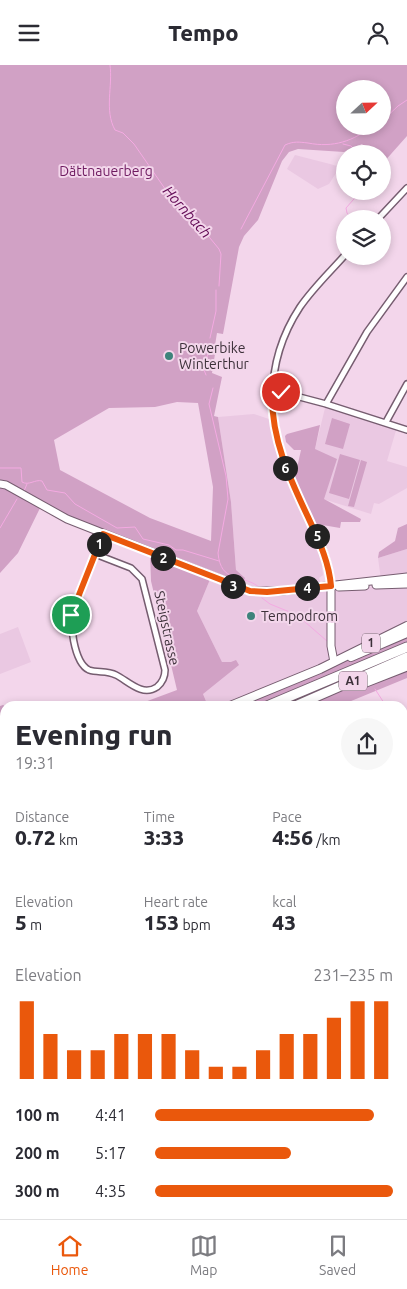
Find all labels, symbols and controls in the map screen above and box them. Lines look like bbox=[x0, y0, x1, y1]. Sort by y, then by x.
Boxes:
icon: menu bbox=[15, 19, 43, 47]
icon: person bbox=[364, 19, 392, 47]
text: Tempo bbox=[168, 20, 239, 45]
north arrow bbox=[336, 80, 391, 135]
map controls bbox=[336, 80, 391, 265]
button: locate bbox=[336, 145, 391, 200]
park label: Dättnauerberg bbox=[59, 163, 153, 179]
water label: Hornbach bbox=[160, 182, 215, 241]
button: layers bbox=[336, 210, 391, 265]
place label: Powerbike Winterthur bbox=[179, 340, 250, 372]
marker: Powerbike Winterthur bbox=[163, 350, 175, 362]
pin bbox=[260, 371, 302, 413]
icon: check bbox=[267, 378, 295, 406]
pin: 6 bbox=[272, 455, 298, 481]
text: 6 bbox=[282, 460, 289, 476]
pin: 5 bbox=[304, 523, 330, 549]
text: 5 bbox=[314, 528, 321, 544]
pin: 1 bbox=[86, 531, 112, 557]
text: 1 bbox=[96, 536, 103, 552]
pin: 2 bbox=[150, 545, 176, 571]
text: 2 bbox=[160, 550, 167, 566]
pin: 3 bbox=[220, 573, 246, 599]
pin: 4 bbox=[294, 575, 320, 601]
text: 3 bbox=[230, 578, 237, 594]
text: 4 bbox=[304, 580, 311, 596]
street label: Steigstrasse bbox=[151, 589, 183, 667]
pin bbox=[50, 594, 92, 636]
icon: arrive bbox=[57, 601, 85, 629]
place label: Tempodrom bbox=[261, 608, 338, 624]
marker: Tempodrom bbox=[245, 610, 257, 622]
road number: 1 bbox=[362, 633, 380, 653]
road number: A1 bbox=[339, 671, 367, 691]
button: share bbox=[341, 718, 393, 770]
text: Evening run bbox=[15, 719, 173, 750]
text: 19:31 bbox=[15, 754, 55, 772]
text: Distance bbox=[15, 809, 69, 825]
text: Time bbox=[144, 809, 175, 825]
text: Pace bbox=[272, 809, 302, 825]
text: 0.72 bbox=[15, 825, 56, 849]
text: 3:33 bbox=[144, 825, 184, 849]
text: 4:56 bbox=[272, 825, 313, 849]
text: km bbox=[56, 832, 78, 848]
text: /km bbox=[313, 832, 341, 848]
text: Elevation bbox=[15, 894, 73, 910]
text: Heart rate bbox=[144, 894, 208, 910]
text: kcal bbox=[272, 894, 297, 910]
text: 5 bbox=[15, 910, 27, 934]
text: 153 bbox=[144, 910, 179, 934]
text: 43 bbox=[272, 910, 296, 934]
text: m bbox=[27, 917, 42, 933]
text: bpm bbox=[179, 917, 211, 933]
text: Elevation bbox=[15, 966, 82, 984]
text: 231–235 m bbox=[313, 966, 393, 984]
text: 100 m bbox=[15, 1106, 60, 1124]
text: 4:41 bbox=[95, 1106, 126, 1124]
text: 200 m bbox=[15, 1144, 60, 1162]
text: 5:17 bbox=[95, 1144, 126, 1162]
text: 300 m bbox=[15, 1182, 60, 1200]
text: 4:35 bbox=[95, 1182, 126, 1200]
tab: Home bbox=[51, 1232, 88, 1278]
tab: Map bbox=[190, 1232, 218, 1278]
tab: Saved bbox=[319, 1232, 356, 1278]

